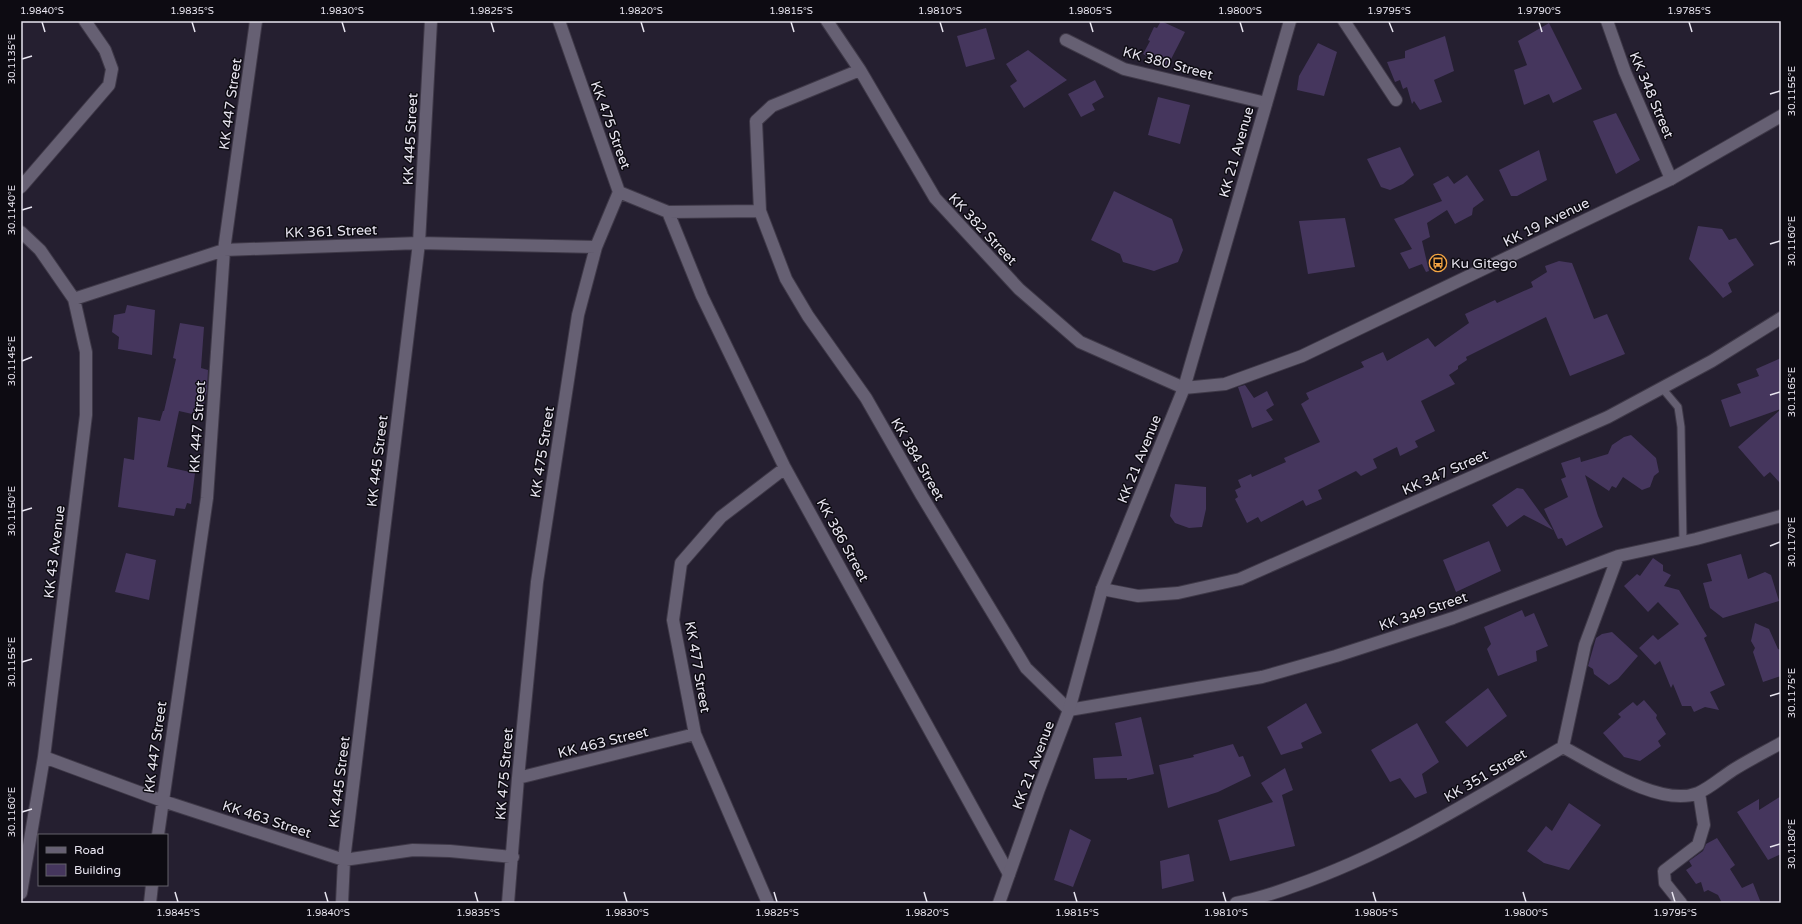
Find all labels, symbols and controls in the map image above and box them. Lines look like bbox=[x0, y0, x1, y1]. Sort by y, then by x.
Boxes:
text: 1.9840°S bbox=[20, 5, 64, 17]
text: 1.9835°S bbox=[170, 5, 214, 17]
text: 1.9830°S bbox=[320, 5, 364, 17]
text: 1.9825°S bbox=[469, 5, 513, 17]
text: 1.9820°S bbox=[619, 5, 663, 17]
text: 1.9815°S bbox=[769, 5, 813, 17]
text: 1.9810°S bbox=[918, 5, 962, 17]
text: 1.9805°S bbox=[1068, 5, 1112, 17]
text: 1.9800°S bbox=[1218, 5, 1262, 17]
text: 1.9795°S bbox=[1367, 5, 1411, 17]
text: 1.9790°S bbox=[1517, 5, 1561, 17]
text: 1.9785°S bbox=[1667, 5, 1711, 17]
text: 30.1135°E bbox=[6, 34, 18, 84]
street label: KK 380 Street bbox=[1121, 43, 1215, 84]
street label: KK 348 Street bbox=[1626, 49, 1678, 142]
street label: KK 447 Street bbox=[216, 56, 245, 151]
text: 30.1155°E bbox=[1786, 66, 1798, 116]
street label: KK 475 Street bbox=[587, 79, 635, 172]
street label: KK 445 Street bbox=[400, 92, 421, 186]
street label: KK 21 Avenue bbox=[1215, 105, 1258, 200]
text: 30.1140°E bbox=[6, 185, 18, 235]
street label: KK 382 Street bbox=[945, 190, 1021, 269]
street label: KK 19 Avenue bbox=[1500, 194, 1592, 251]
text: 30.1160°E bbox=[1786, 216, 1798, 266]
street label: KK 361 Street bbox=[285, 221, 378, 242]
bus stop icon: Ku Gitego bbox=[1428, 253, 1448, 273]
place label: Ku Gitego bbox=[1451, 255, 1517, 272]
text: 30.1145°E bbox=[6, 336, 18, 386]
text: 30.1165°E bbox=[1786, 367, 1798, 417]
street label: KK 447 Street bbox=[186, 380, 209, 474]
street label: KK 475 Street bbox=[527, 404, 558, 499]
street label: KK 21 Avenue bbox=[1114, 412, 1165, 506]
street label: KK 445 Street bbox=[363, 414, 392, 508]
street label: KK 384 Street bbox=[887, 415, 948, 504]
street label: KK 347 Street bbox=[1400, 446, 1491, 499]
text: 30.1150°E bbox=[6, 486, 18, 536]
street label: KK 386 Street bbox=[813, 496, 873, 585]
street label: KK 43 Avenue bbox=[40, 504, 69, 600]
text: 30.1170°E bbox=[1786, 517, 1798, 567]
street label: KK 349 Street bbox=[1377, 588, 1470, 635]
street label: KK 477 Street bbox=[681, 620, 714, 715]
text: 30.1155°E bbox=[6, 637, 18, 687]
text: 30.1175°E bbox=[1786, 668, 1798, 718]
street label: KK 447 Street bbox=[141, 699, 170, 794]
street label: KK 21 Avenue bbox=[1009, 718, 1058, 812]
street label: KK 463 Street bbox=[556, 723, 651, 762]
street label: KK 475 Street bbox=[492, 727, 517, 821]
street label: KK 445 Street bbox=[325, 735, 354, 829]
street label: KK 351 Street bbox=[1441, 745, 1530, 806]
text: 30.1160°E bbox=[6, 787, 18, 837]
street label: KK 463 Street bbox=[220, 797, 314, 842]
text: 30.1180°E bbox=[1786, 819, 1798, 869]
legend bbox=[38, 834, 168, 886]
text: Road bbox=[74, 843, 104, 857]
text: Building bbox=[74, 863, 121, 877]
text: 1.9845°S bbox=[156, 907, 200, 919]
text: 1.9840°S bbox=[306, 907, 350, 919]
text: 1.9835°S bbox=[456, 907, 500, 919]
text: 1.9830°S bbox=[605, 907, 649, 919]
text: 1.9825°S bbox=[755, 907, 799, 919]
text: 1.9820°S bbox=[905, 907, 949, 919]
text: 1.9815°S bbox=[1055, 907, 1099, 919]
text: 1.9810°S bbox=[1204, 907, 1248, 919]
text: 1.9805°S bbox=[1354, 907, 1398, 919]
text: 1.9800°S bbox=[1504, 907, 1548, 919]
text: 1.9795°S bbox=[1653, 907, 1697, 919]

